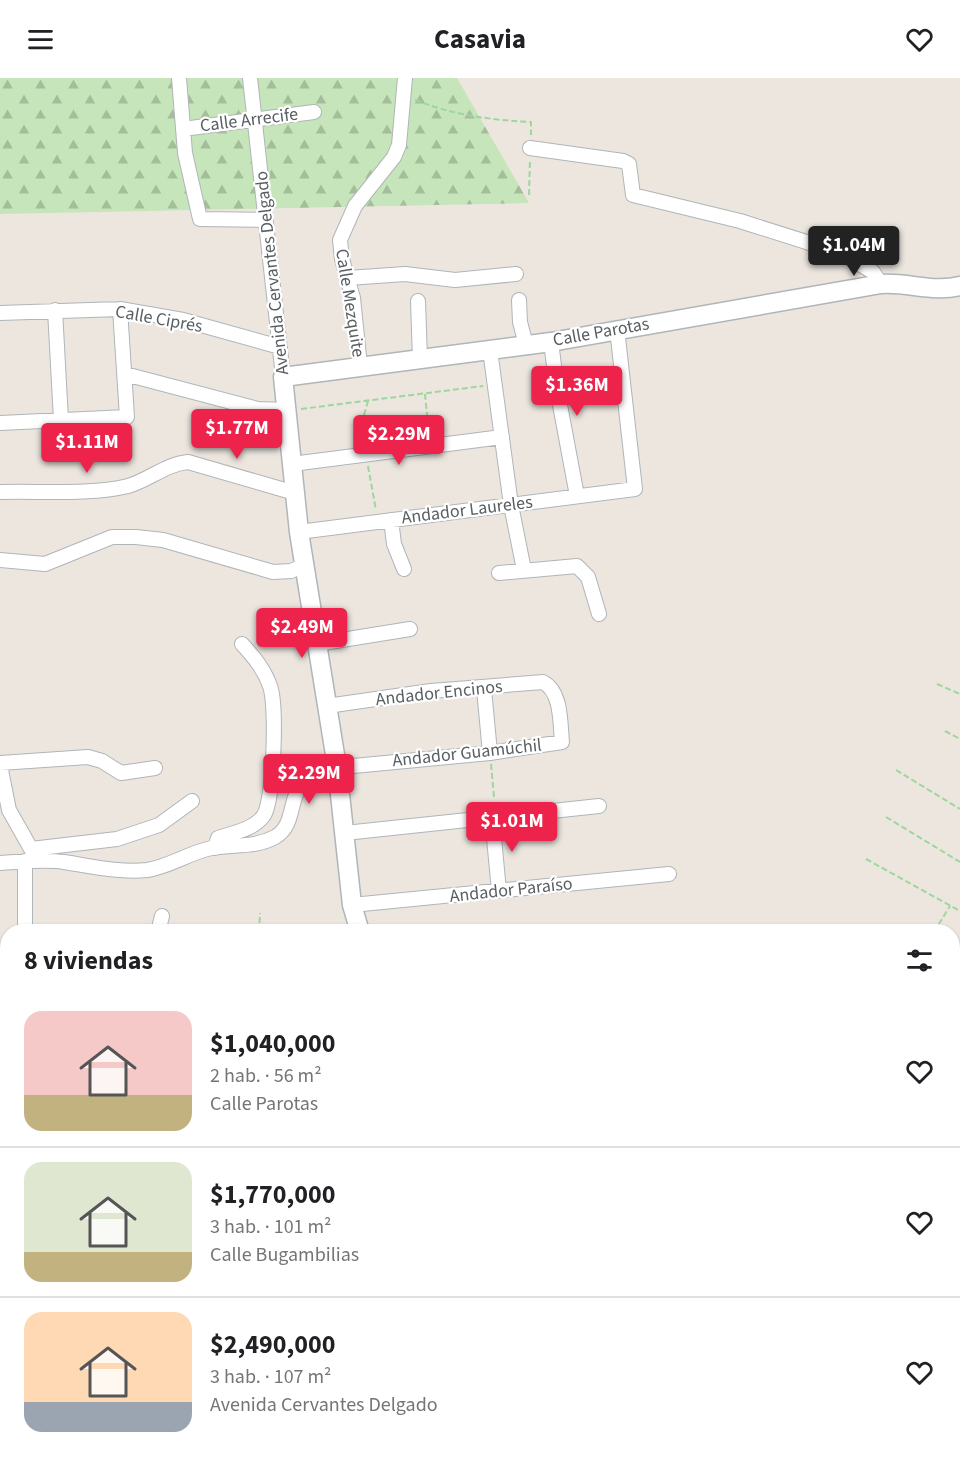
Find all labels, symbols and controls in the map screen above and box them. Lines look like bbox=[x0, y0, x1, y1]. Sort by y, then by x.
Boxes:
text: Casavia bbox=[434, 20, 526, 59]
icon: menu bbox=[24, 23, 57, 56]
icon: heart bbox=[903, 23, 936, 56]
street label: Calle Arrecife bbox=[198, 102, 300, 138]
street label: Avenida Cervantes Delgado bbox=[249, 170, 295, 376]
pin: $1.04M bbox=[805, 226, 903, 277]
text: $1.04M bbox=[822, 231, 886, 259]
street label: Calle Mezquite bbox=[329, 247, 371, 359]
street label: Calle Ciprés bbox=[113, 299, 205, 339]
street label: Calle Parotas bbox=[551, 311, 651, 353]
pin: $1.36M bbox=[528, 366, 626, 417]
text: $1.36M bbox=[545, 371, 609, 399]
pin: $1.77M bbox=[188, 409, 286, 460]
text: $1.77M bbox=[205, 414, 269, 442]
pin: $2.29M bbox=[350, 415, 448, 466]
text: $2.29M bbox=[367, 420, 431, 448]
pin: $1.11M bbox=[38, 423, 136, 474]
text: $1.11M bbox=[55, 428, 119, 456]
street label: Andador Laureles bbox=[400, 490, 534, 530]
pin: $2.49M bbox=[253, 608, 351, 659]
text: $2.49M bbox=[270, 613, 334, 641]
street label: Andador Encinos bbox=[374, 674, 504, 712]
street label: Andador Guamúchil bbox=[391, 733, 543, 773]
pin: $2.29M bbox=[260, 754, 358, 805]
text: $2.29M bbox=[277, 759, 341, 787]
pin: $1.01M bbox=[463, 802, 561, 853]
text: $1.01M bbox=[480, 807, 544, 835]
street label: Andador Paraíso bbox=[448, 871, 574, 909]
text: 8 viviendas bbox=[24, 942, 153, 979]
icon: filters bbox=[903, 944, 936, 977]
text: $1,040,000 bbox=[210, 1025, 335, 1062]
icon: home bbox=[72, 1035, 144, 1107]
icon: heart bbox=[903, 1055, 936, 1088]
text: 2 hab. · 56 m² bbox=[210, 1062, 322, 1090]
text: Calle Parotas bbox=[210, 1090, 318, 1118]
text: $1,770,000 bbox=[210, 1176, 335, 1213]
icon: home bbox=[72, 1186, 144, 1258]
icon: heart bbox=[903, 1206, 936, 1239]
text: 3 hab. · 101 m² bbox=[210, 1213, 331, 1241]
text: Calle Bugambilias bbox=[210, 1241, 359, 1269]
text: $2,490,000 bbox=[210, 1326, 335, 1363]
icon: home bbox=[72, 1336, 144, 1408]
icon: heart bbox=[903, 1356, 936, 1389]
text: 3 hab. · 107 m² bbox=[210, 1363, 331, 1391]
text: Avenida Cervantes Delgado bbox=[210, 1391, 438, 1419]

